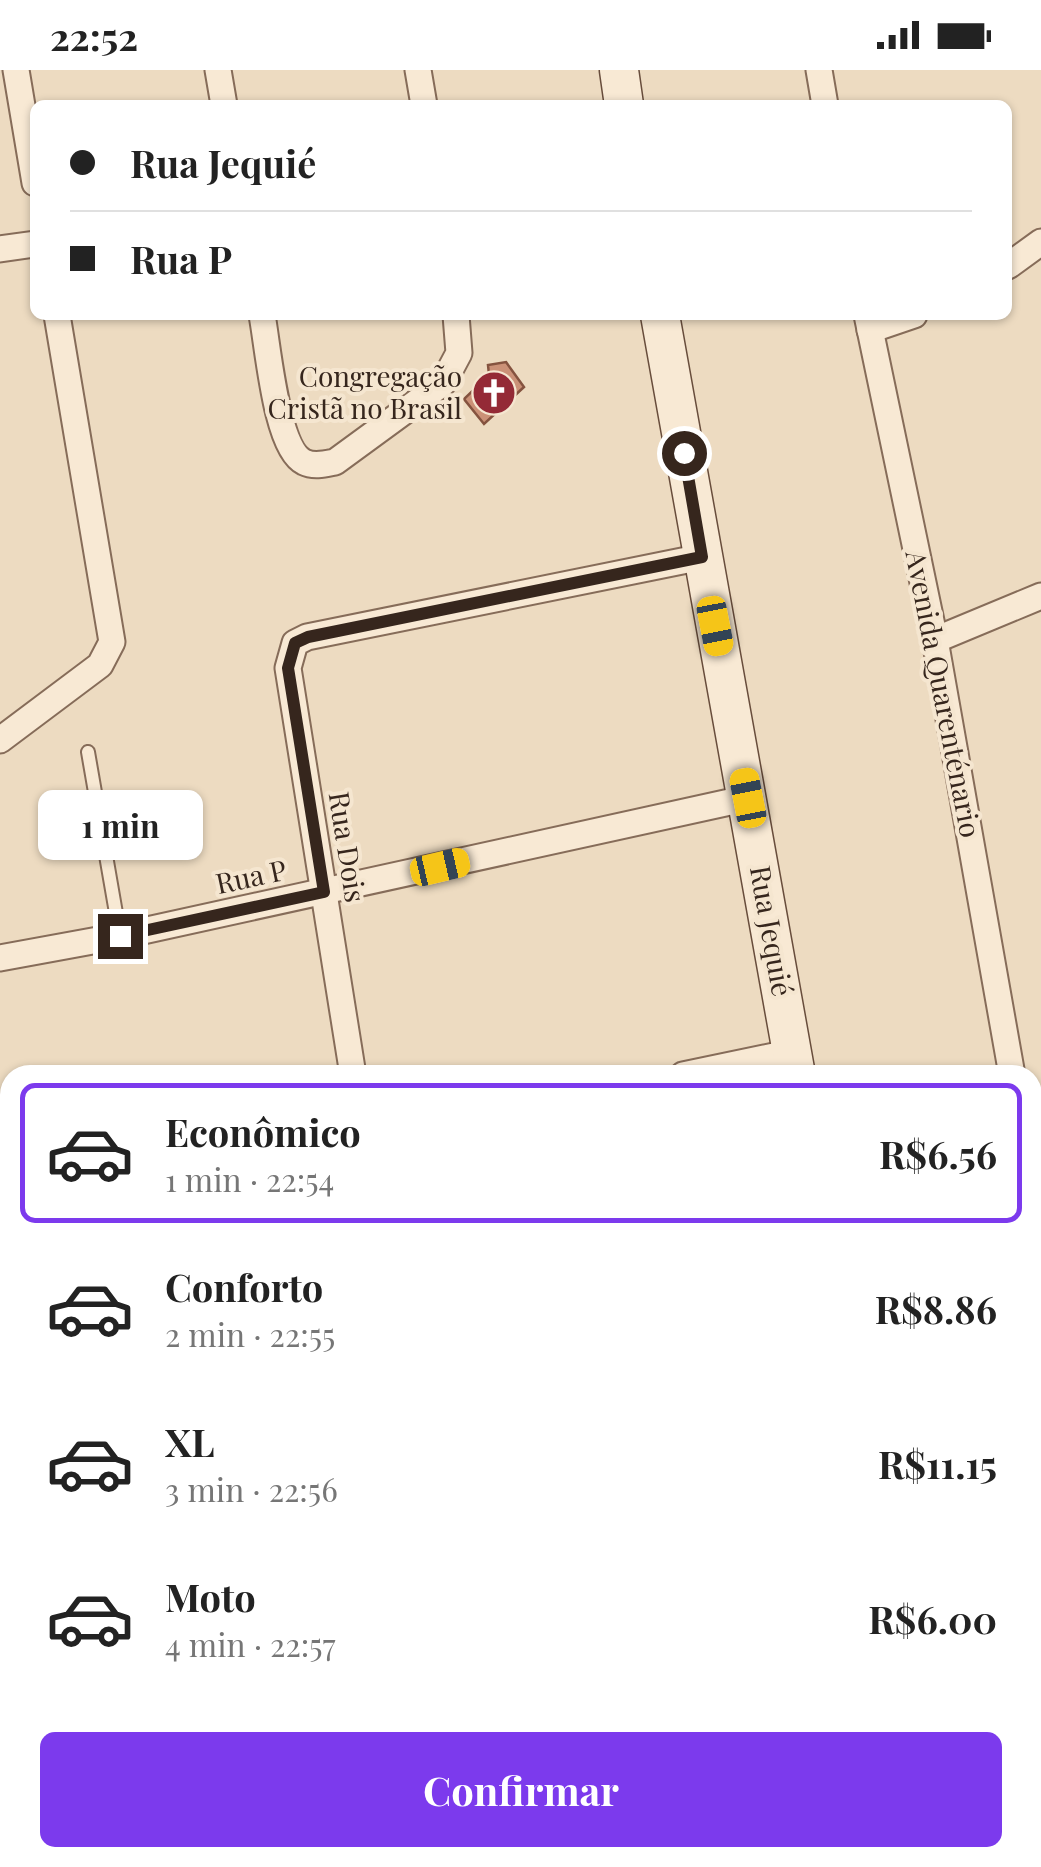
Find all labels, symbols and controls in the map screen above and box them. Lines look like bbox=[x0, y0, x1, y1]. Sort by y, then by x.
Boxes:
text: 22:52 bbox=[50, 10, 138, 61]
text: Rua Jequié bbox=[130, 137, 316, 188]
text: Rua P bbox=[130, 233, 232, 284]
place label: Congregação Cristã no Brasil bbox=[268, 357, 462, 426]
church icon: Congregação Cristã no Brasil bbox=[471, 370, 517, 416]
route start bbox=[662, 431, 707, 476]
street label: Avenida Quarenténario bbox=[898, 546, 990, 840]
car bbox=[695, 594, 735, 658]
car bbox=[728, 766, 768, 830]
street label: Rua Dois bbox=[322, 789, 375, 905]
callout: 1 min bbox=[38, 791, 202, 861]
text: 1 min bbox=[81, 803, 160, 846]
car bbox=[407, 846, 473, 888]
street label: Rua P bbox=[212, 850, 289, 901]
street label: Rua Jequié bbox=[743, 862, 802, 999]
route end bbox=[98, 914, 143, 959]
text: Econômico bbox=[165, 1106, 361, 1157]
icon: car bbox=[45, 1108, 135, 1198]
text: R$6.56 bbox=[879, 1128, 997, 1179]
text: 1 min · 22:54 bbox=[165, 1157, 334, 1200]
text: Conforto bbox=[165, 1261, 323, 1312]
icon: car bbox=[45, 1263, 135, 1353]
text: R$8.86 bbox=[875, 1283, 997, 1334]
text: 2 min · 22:55 bbox=[165, 1312, 335, 1355]
text: XL bbox=[165, 1416, 214, 1467]
icon: car bbox=[45, 1418, 135, 1508]
text: R$11.15 bbox=[878, 1438, 997, 1489]
text: 3 min · 22:56 bbox=[165, 1467, 338, 1510]
text: Moto bbox=[165, 1571, 256, 1622]
icon: car bbox=[45, 1573, 135, 1663]
text: R$6.00 bbox=[868, 1593, 997, 1644]
text: 4 min · 22:57 bbox=[165, 1622, 336, 1665]
button: Confirmar bbox=[40, 1732, 1002, 1847]

